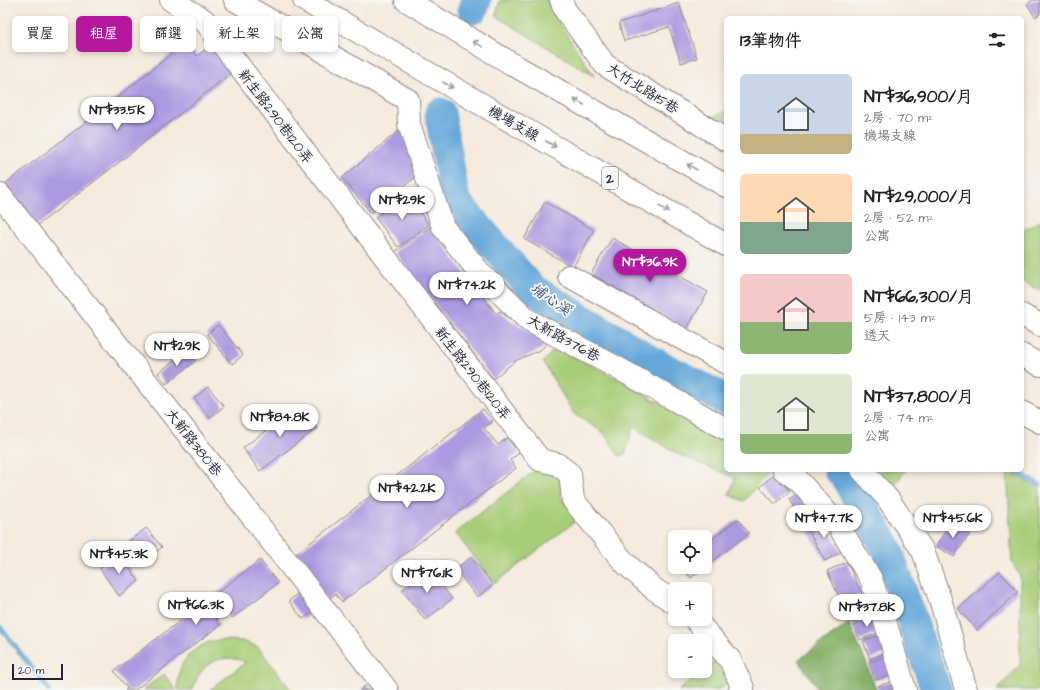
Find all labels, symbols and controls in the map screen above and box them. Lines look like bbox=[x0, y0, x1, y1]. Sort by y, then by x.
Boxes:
chip: 買屋 bbox=[12, 16, 68, 52]
chip: 租屋 bbox=[76, 16, 132, 52]
chip: 篩選 bbox=[140, 16, 196, 52]
chip: 新上架 bbox=[204, 16, 274, 52]
chip: 公寓 bbox=[282, 16, 338, 52]
text: 13筆物件 bbox=[740, 29, 802, 53]
icon: filters bbox=[986, 29, 1008, 51]
one-way arrow bbox=[472, 39, 484, 47]
street label: 大竹北路15巷 bbox=[603, 59, 683, 120]
street label: 新生路290巷120弄 bbox=[233, 65, 317, 168]
one-way arrow bbox=[442, 81, 454, 89]
text: NT$36,900/月 bbox=[864, 85, 973, 109]
icon: home bbox=[772, 90, 820, 138]
pin: NT$33.5K bbox=[76, 97, 158, 131]
one-way arrow bbox=[573, 98, 585, 106]
text: NT$33.5K bbox=[89, 101, 145, 119]
street label: 機場支線 bbox=[484, 101, 543, 147]
text: 2房 · 70 m² bbox=[864, 109, 933, 127]
text: 機場支線 bbox=[864, 127, 916, 145]
one-way arrow bbox=[545, 141, 557, 149]
one-way arrow bbox=[686, 162, 698, 170]
road number: 2 bbox=[602, 167, 618, 189]
text: NT$29,000/月 bbox=[864, 185, 974, 209]
pin: NT$29K bbox=[369, 187, 435, 221]
icon: home bbox=[772, 190, 820, 238]
text: NT$29K bbox=[379, 191, 425, 209]
one-way arrow bbox=[658, 206, 670, 214]
text: 2房 · 52 m² bbox=[864, 209, 934, 227]
text: 公寓 bbox=[864, 227, 890, 245]
pin: NT$36.9K bbox=[609, 249, 691, 283]
text: NT$36.9K bbox=[622, 253, 678, 271]
pin: NT$74.2K bbox=[426, 272, 508, 306]
text: NT$74.2K bbox=[438, 276, 496, 294]
water label: 埔心溪 bbox=[526, 278, 576, 321]
text: NT$66,300/月 bbox=[864, 285, 974, 309]
icon: home bbox=[772, 290, 820, 338]
text: 5房 · 143 m² bbox=[864, 309, 936, 327]
street label: 大新路376巷 bbox=[523, 311, 604, 368]
street label: 新生路290巷120弄 bbox=[429, 323, 515, 424]
text: 透天 bbox=[864, 327, 890, 345]
pin: NT$29K bbox=[144, 333, 210, 367]
text: NT$29K bbox=[154, 337, 200, 355]
text: NT$37,800/月 bbox=[864, 385, 974, 409]
icon: home bbox=[772, 390, 820, 438]
pin: NT$84.8K bbox=[239, 404, 321, 438]
street label: 大新路380巷 bbox=[160, 405, 227, 481]
text: NT$84.8K bbox=[251, 408, 309, 426]
text: 2房 · 74 m² bbox=[864, 409, 934, 427]
text: 公寓 bbox=[864, 427, 890, 445]
pin: NT$42.2K bbox=[366, 475, 448, 509]
text: NT$42.2K bbox=[379, 479, 435, 497]
pin: NT$47.7K bbox=[783, 505, 865, 539]
pin: NT$45.6K bbox=[912, 505, 994, 539]
text: NT$47.7K bbox=[795, 509, 853, 527]
text: NT$45.6K bbox=[923, 509, 983, 527]
map controls bbox=[668, 530, 712, 678]
button: locate bbox=[668, 530, 712, 574]
pin: NT$45.3K bbox=[78, 541, 160, 575]
text: NT$45.3K bbox=[90, 545, 148, 563]
pin: NT$76.1K bbox=[386, 560, 468, 594]
text: NT$76.1K bbox=[402, 564, 453, 582]
button: + bbox=[668, 582, 712, 626]
pin: NT$66.3K bbox=[155, 592, 237, 626]
pin: NT$37.8K bbox=[826, 594, 908, 628]
text: NT$66.3K bbox=[168, 596, 224, 614]
text: NT$37.8K bbox=[839, 598, 895, 616]
button: − bbox=[668, 634, 712, 678]
scale bar bbox=[12, 662, 63, 681]
text: 20 m bbox=[18, 663, 44, 678]

